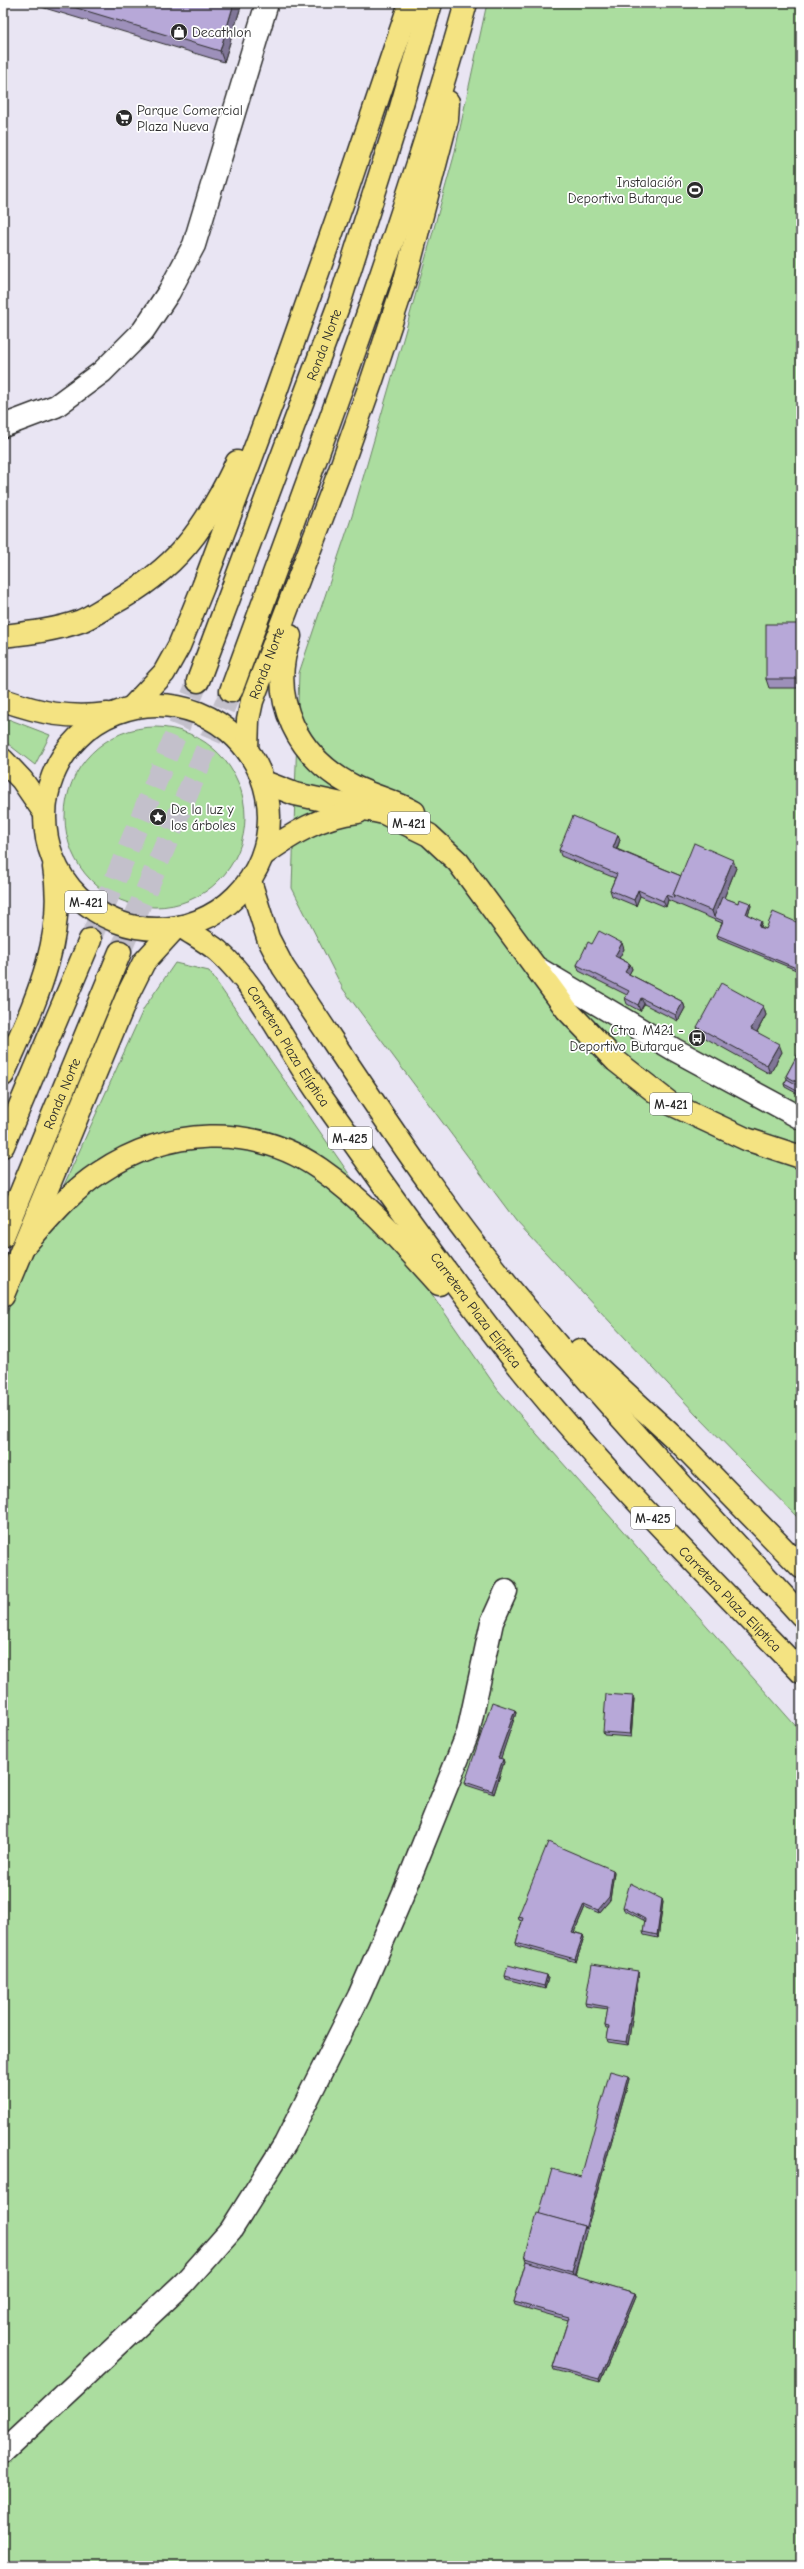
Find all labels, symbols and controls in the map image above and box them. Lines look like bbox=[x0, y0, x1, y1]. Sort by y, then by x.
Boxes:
shop icon: Decathlon bbox=[169, 22, 189, 42]
place label: Decathlon bbox=[192, 24, 252, 41]
place label: Parque Comercial Plaza Nueva bbox=[137, 102, 243, 135]
supermarket icon: Parque Comercial Plaza Nueva bbox=[114, 108, 134, 128]
place label: Instalación Deportiva Butarque bbox=[568, 174, 682, 207]
sports icon: Instalación Deportiva Butarque bbox=[685, 180, 705, 200]
street label: Ronda Norte bbox=[303, 306, 345, 383]
street label: Ronda Norte bbox=[245, 625, 288, 701]
place label: De la luz y los árboles bbox=[171, 801, 236, 834]
place icon: De la luz y los árboles bbox=[148, 807, 168, 827]
road number: M-421 bbox=[388, 812, 430, 834]
road number: M-421 bbox=[65, 891, 107, 913]
street label: Carretera Plaza Elíptica bbox=[243, 982, 334, 1110]
place label: Ctra. M421 - Deportivo Butarque bbox=[570, 1022, 684, 1055]
bus stop icon: Ctra. M421 - Deportivo Butarque bbox=[687, 1028, 707, 1048]
street label: Ronda Norte bbox=[39, 1055, 84, 1132]
road number: M-421 bbox=[650, 1093, 692, 1115]
road number: M-425 bbox=[328, 1127, 372, 1149]
street label: Carretera Plaza Elíptica bbox=[427, 1249, 525, 1371]
road number: M-425 bbox=[631, 1507, 675, 1529]
street label: Carretera Plaza Elíptica bbox=[675, 1542, 785, 1655]

